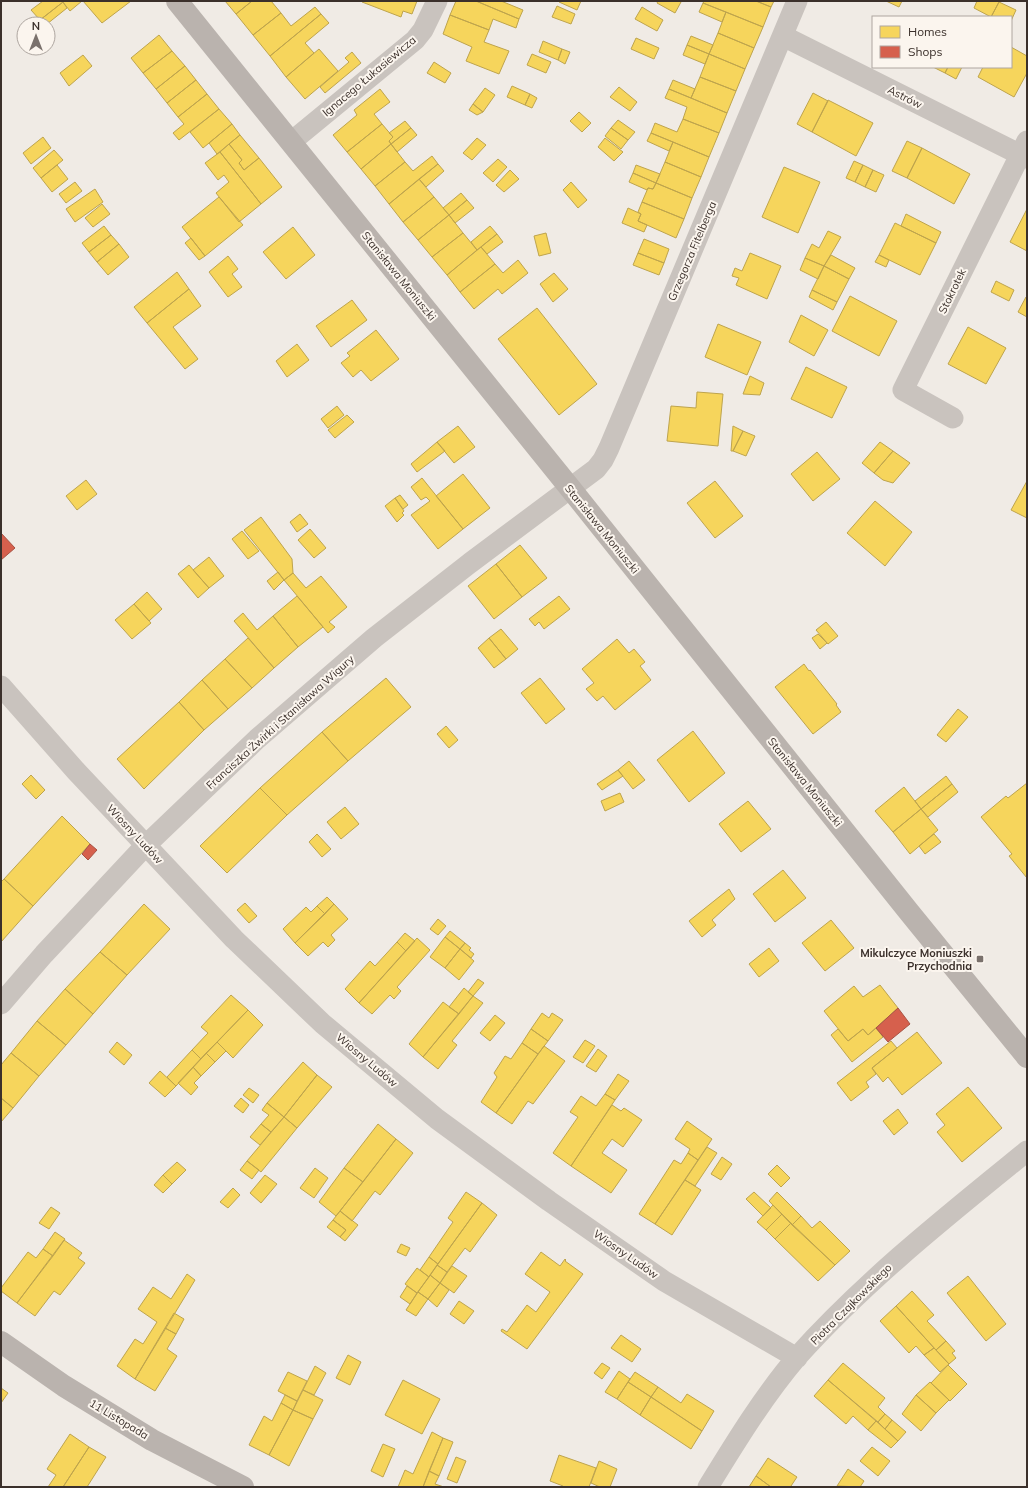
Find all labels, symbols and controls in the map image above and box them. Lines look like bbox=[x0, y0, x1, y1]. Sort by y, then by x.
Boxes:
north arrow bbox=[16, 16, 56, 56]
legend bbox=[872, 16, 1012, 68]
text: N bbox=[32, 19, 40, 33]
text: Homes bbox=[908, 24, 947, 39]
street label: Ignacego Łukasiewicza bbox=[319, 33, 419, 119]
text: Shops bbox=[908, 44, 943, 59]
street label: Astrów bbox=[885, 82, 925, 112]
street label: Grzegorza Fitelberga bbox=[665, 199, 719, 303]
street label: Stanisława Moniuszki bbox=[359, 229, 439, 323]
street label: Stokrotek bbox=[935, 266, 969, 316]
street label: Stanisława Moniuszki bbox=[562, 482, 642, 576]
street label: Franciszka Żwirki i Stanisława Wigury bbox=[203, 652, 357, 792]
street label: Stanisława Moniuszki bbox=[765, 735, 845, 829]
street label: Wiosny Ludów bbox=[104, 801, 166, 867]
place label: Mikulczyce Moniuszki Przychodnia bbox=[860, 946, 972, 973]
marker: Mikulczyce Moniuszki Przychodnia bbox=[975, 954, 985, 964]
street label: Wiosny Ludów bbox=[333, 1030, 401, 1090]
street label: Wiosny Ludów bbox=[591, 1226, 662, 1282]
street label: Piotra Czajkowskiego bbox=[807, 1260, 895, 1348]
street label: 11 Listopada bbox=[87, 1396, 151, 1442]

